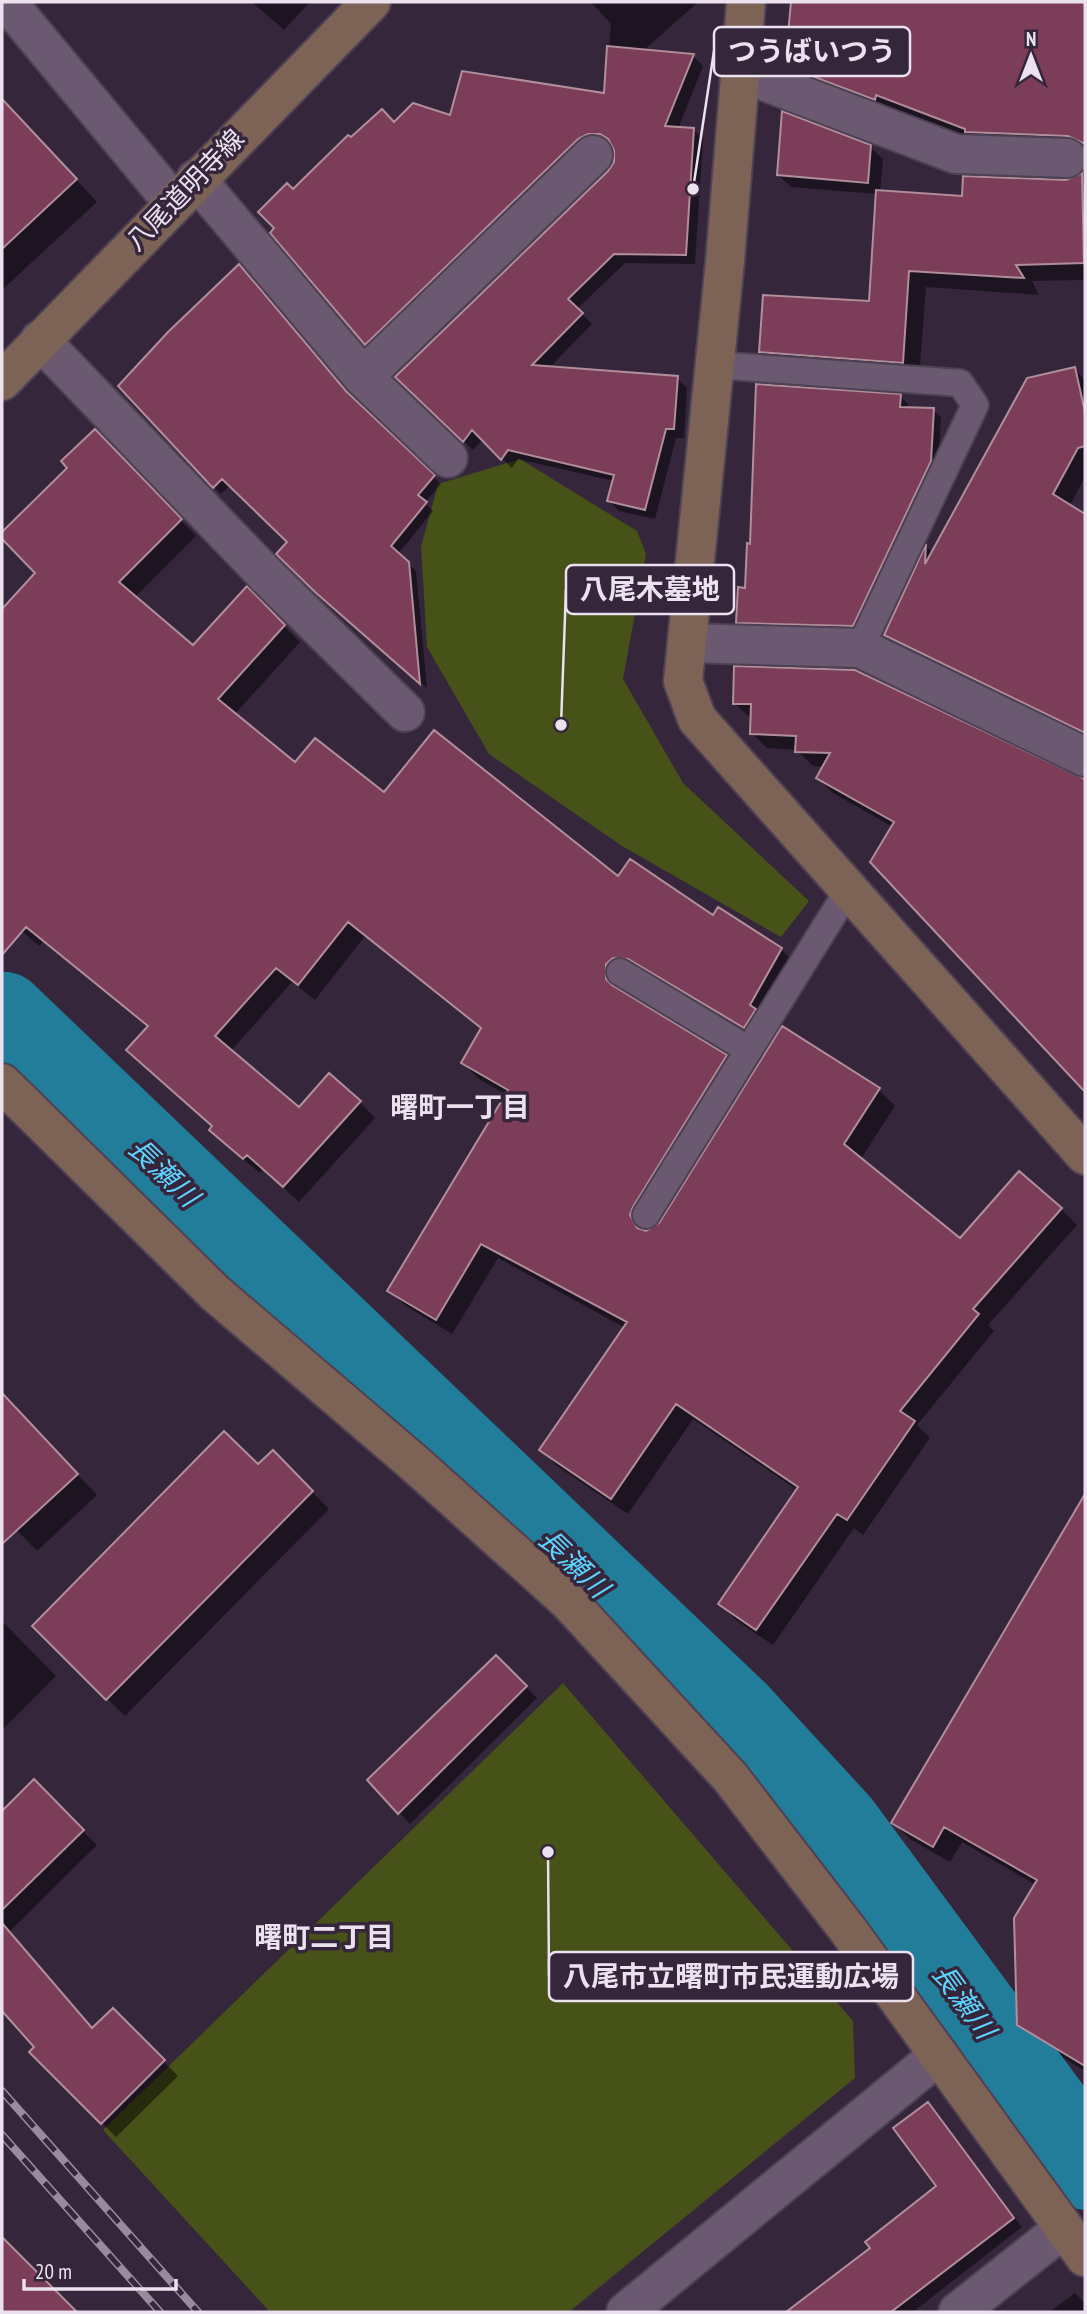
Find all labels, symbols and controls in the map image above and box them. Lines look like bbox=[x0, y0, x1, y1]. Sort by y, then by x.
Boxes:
north arrow bbox=[996, 21, 1066, 91]
callout: つうばいつう bbox=[714, 27, 910, 76]
text: N bbox=[1026, 27, 1036, 51]
text: つうばいつう bbox=[728, 32, 896, 69]
street label: 八尾道明寺線 bbox=[119, 122, 251, 257]
callout: 八尾木墓地 bbox=[566, 565, 734, 614]
text: 八尾木墓地 bbox=[580, 570, 720, 607]
district label: 曙町一丁目 bbox=[390, 1088, 530, 1125]
water label: 長瀬川 bbox=[121, 1129, 210, 1216]
water label: 長瀬川 bbox=[531, 1520, 620, 1607]
district label: 曙町二丁目 bbox=[254, 1918, 394, 1955]
callout: 八尾市立曙町市民運動広場 bbox=[549, 1952, 913, 2001]
water label: 長瀬川 bbox=[925, 1956, 1006, 2048]
text: 八尾市立曙町市民運動広場 bbox=[563, 1957, 899, 1994]
scale bar bbox=[24, 2248, 177, 2292]
text: 20 m bbox=[35, 2258, 72, 2285]

